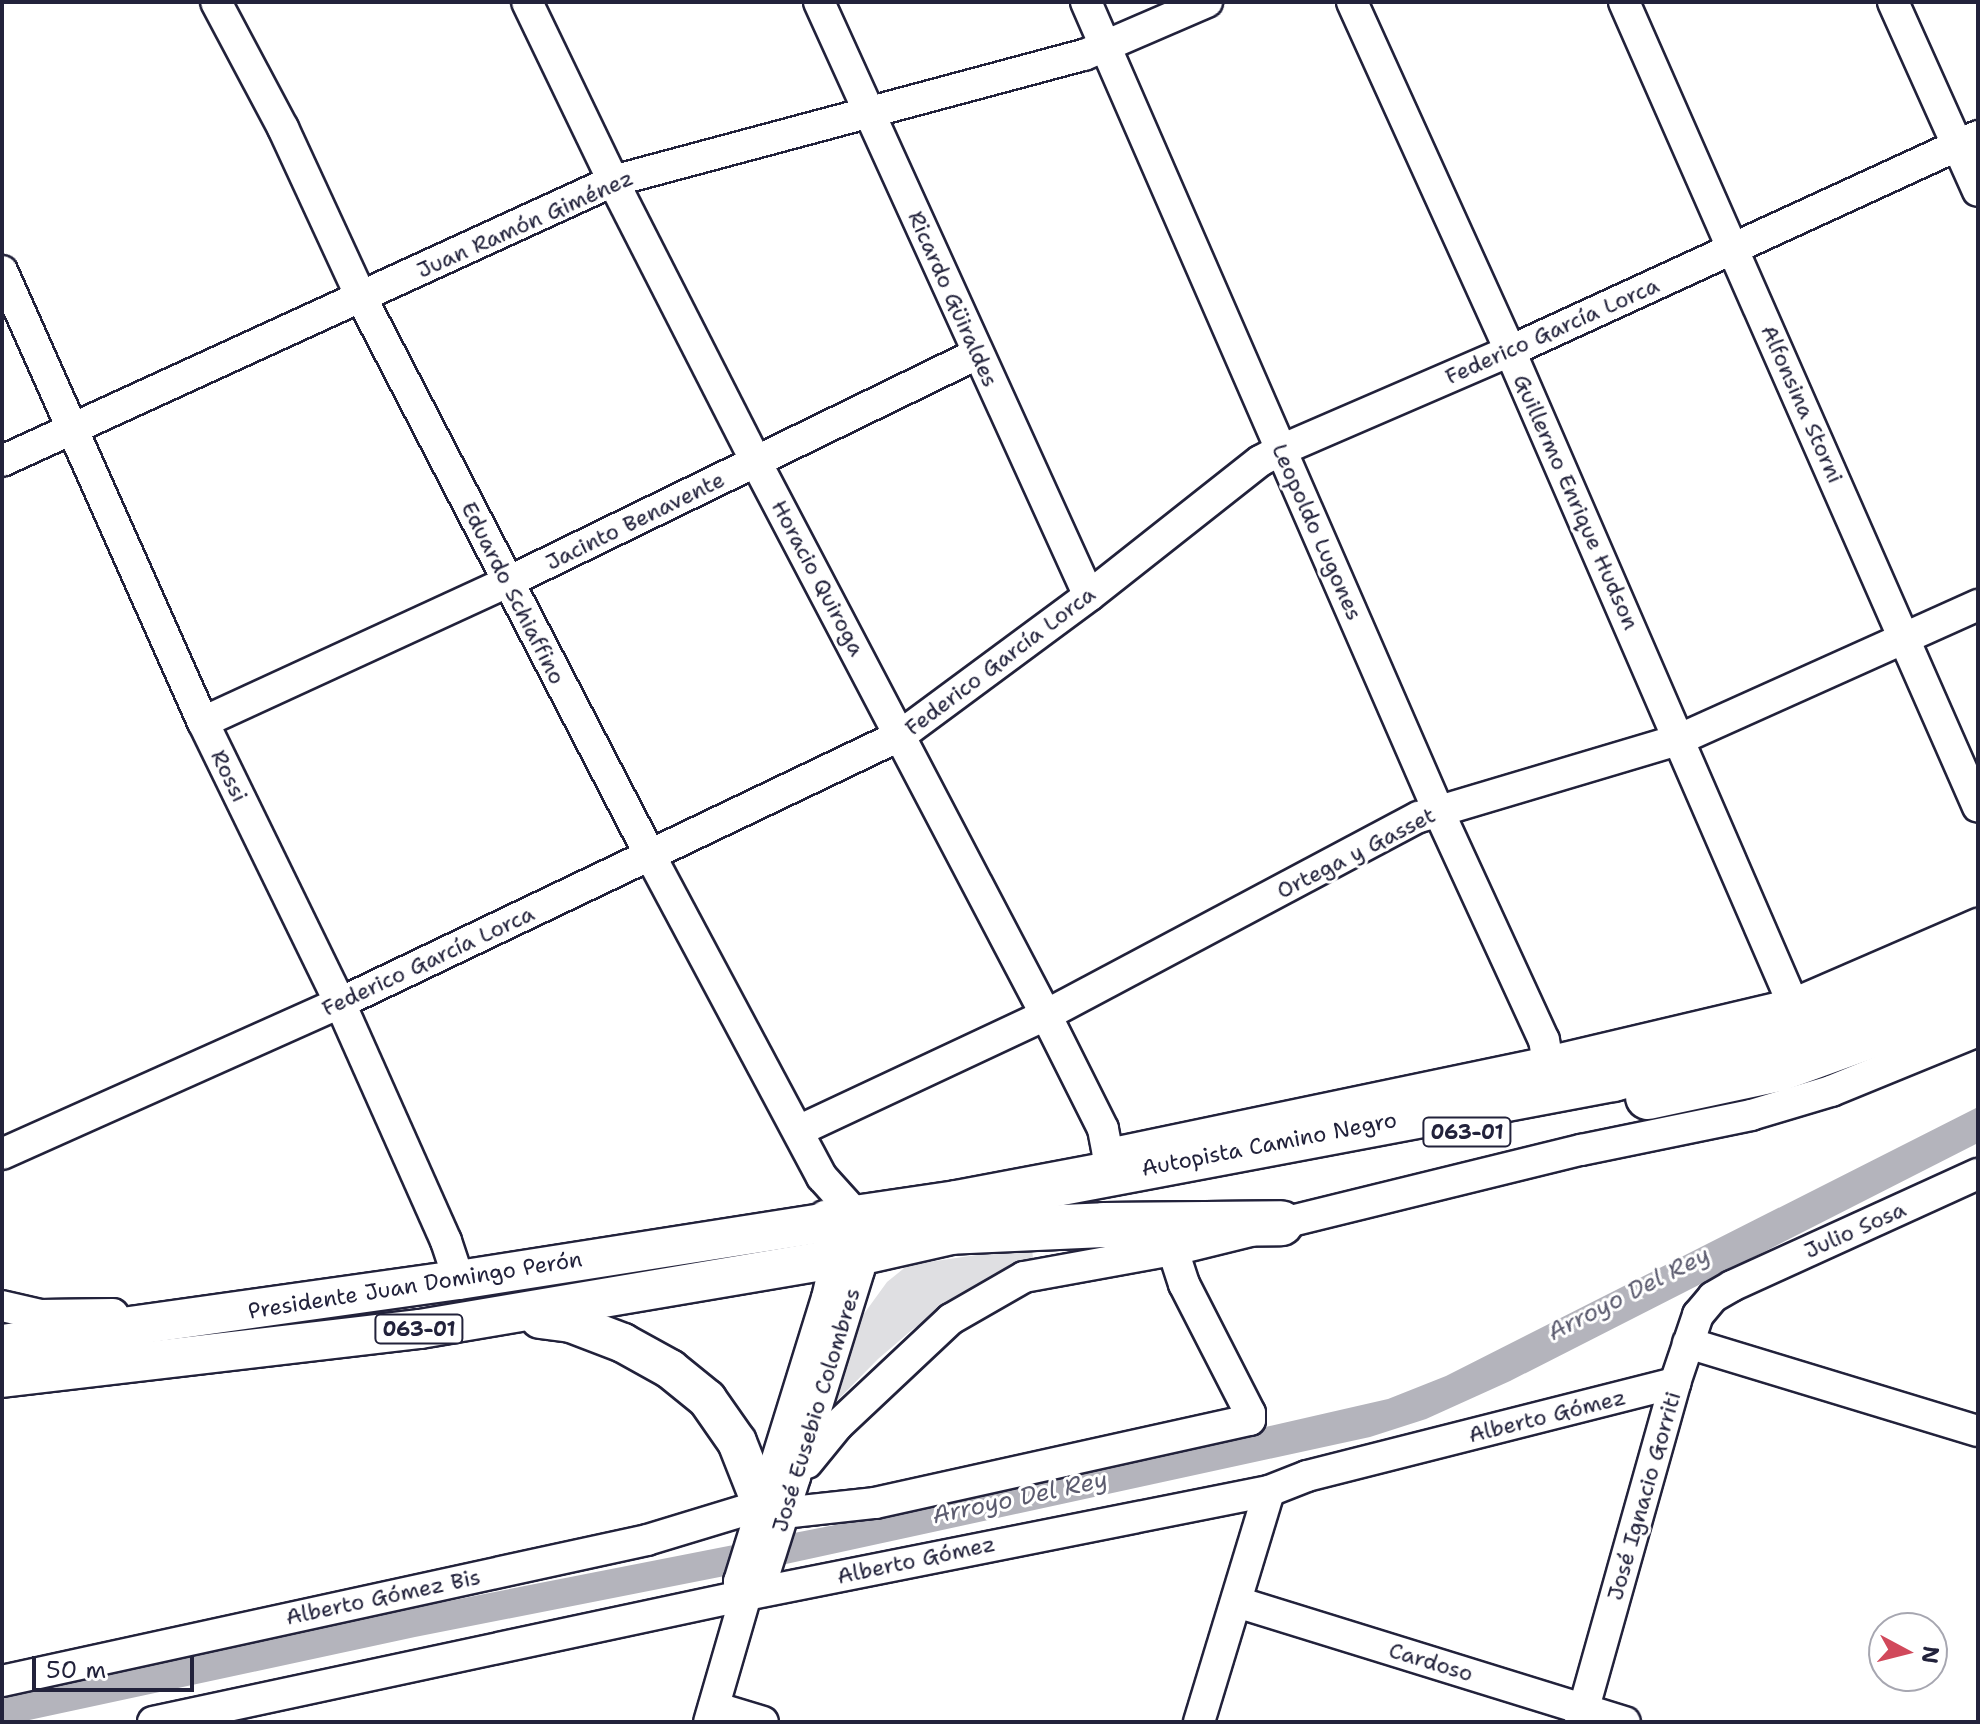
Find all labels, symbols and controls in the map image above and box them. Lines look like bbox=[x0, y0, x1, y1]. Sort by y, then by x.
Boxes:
street label: Juan Ramón Giménez bbox=[413, 164, 637, 284]
street label: Ricardo Güiraldes bbox=[902, 207, 1004, 391]
street label: Federico García Lorca bbox=[1441, 272, 1663, 390]
street label: Alfonsina Storni bbox=[1755, 321, 1849, 487]
street label: Guillermo Enrique Hudson bbox=[1508, 370, 1644, 634]
street label: Leopoldo Lugones bbox=[1266, 440, 1368, 624]
street label: Jacinto Benavente bbox=[541, 466, 729, 576]
street label: Horacio Quiroga bbox=[766, 496, 870, 660]
street label: Eduardo Schiaffino bbox=[456, 497, 570, 689]
street label: Federico García Lorca bbox=[900, 581, 1100, 741]
street label: Rossi bbox=[205, 746, 253, 806]
street label: Ortega y Gasset bbox=[1272, 802, 1440, 904]
street label: Federico García Lorca bbox=[318, 900, 538, 1022]
street label: Autopista Camino Negro bbox=[1139, 1106, 1399, 1182]
road number: 063-01 bbox=[1421, 1116, 1513, 1148]
street label: Julio Sosa bbox=[1800, 1196, 1910, 1264]
water label: Arroyo Del Rey bbox=[1543, 1241, 1715, 1347]
street label: Presidente Juan Domingo Perón bbox=[246, 1246, 584, 1324]
street label: José Eusebio Colombres bbox=[766, 1285, 866, 1535]
road number: 063-01 bbox=[373, 1313, 465, 1345]
street label: Alberto Gómez bbox=[1466, 1384, 1628, 1448]
street label: José Ignacio Gorriti bbox=[1602, 1389, 1686, 1603]
water label: Arroyo Del Rey bbox=[930, 1465, 1110, 1531]
street label: Alberto Gómez bbox=[834, 1530, 998, 1590]
street label: Alberto Gómez Bis bbox=[283, 1563, 483, 1631]
north arrow bbox=[1868, 1612, 1948, 1692]
street label: Cardoso bbox=[1386, 1637, 1476, 1687]
scale bar bbox=[36, 1640, 198, 1690]
text: N bbox=[1915, 1644, 1946, 1665]
text: 50 m bbox=[46, 1654, 106, 1686]

